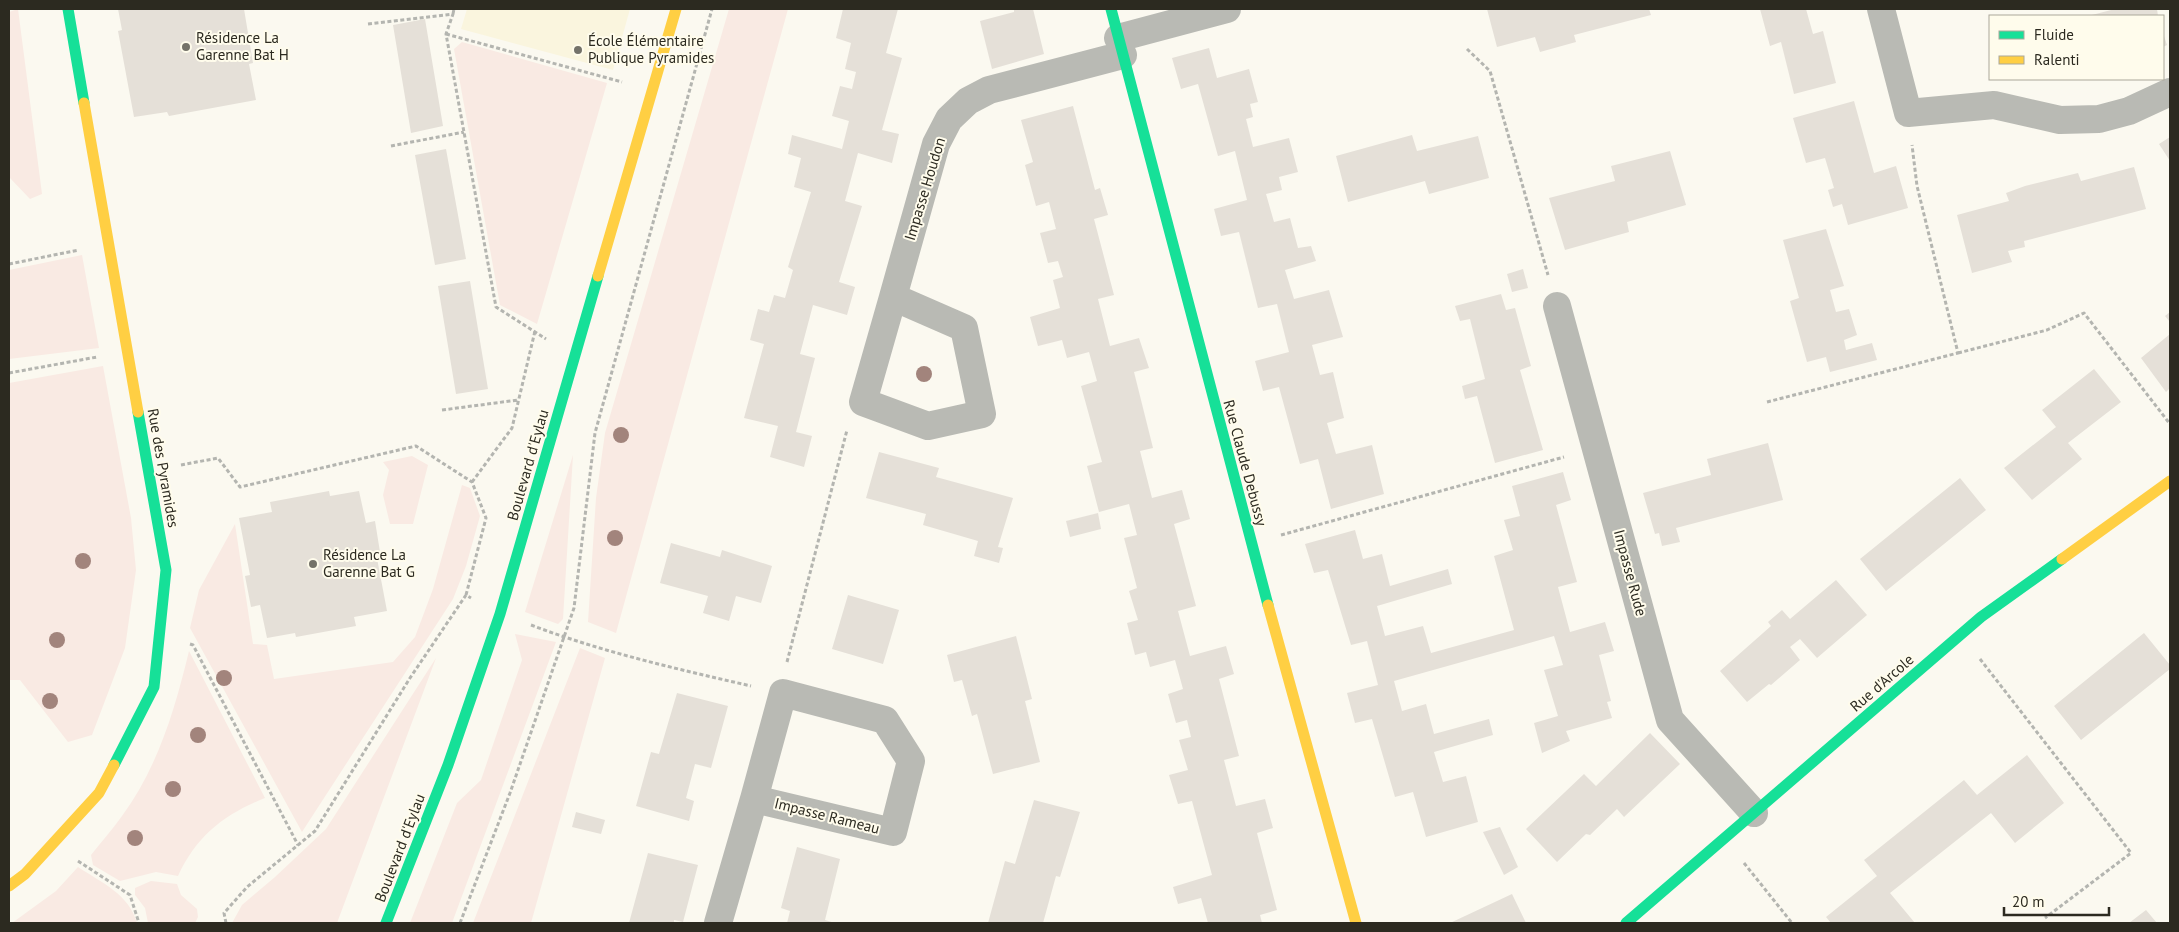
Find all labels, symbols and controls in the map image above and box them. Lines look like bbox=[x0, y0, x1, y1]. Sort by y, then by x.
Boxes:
legend bbox=[1989, 15, 2164, 80]
text: Fluide bbox=[2034, 25, 2074, 44]
place label: Résidence La Garenne Bat H bbox=[196, 28, 289, 64]
place label: École Élémentaire Publique Pyramides bbox=[588, 31, 714, 67]
marker: Résidence La Garenne Bat H bbox=[180, 41, 192, 53]
marker: École Élémentaire Publique Pyramides bbox=[572, 44, 584, 56]
text: Ralenti bbox=[2034, 50, 2080, 69]
street label: Impasse Houdon bbox=[900, 135, 949, 243]
street label: Rue Claude Debussy bbox=[1219, 398, 1271, 528]
street label: Rue des Pyramides bbox=[144, 407, 183, 529]
street label: Boulevard d'Eylau bbox=[503, 407, 552, 523]
street label: Impasse Rude bbox=[1610, 527, 1651, 618]
place label: Résidence La Garenne Bat G bbox=[323, 545, 415, 581]
marker: Résidence La Garenne Bat G bbox=[307, 558, 319, 570]
street label: Rue d'Arcole bbox=[1846, 650, 1917, 715]
street label: Boulevard d'Eylau bbox=[370, 791, 429, 905]
street label: Impasse Rameau bbox=[772, 793, 882, 838]
scale bar bbox=[2004, 884, 2109, 916]
text: 20 m bbox=[2012, 892, 2045, 911]

